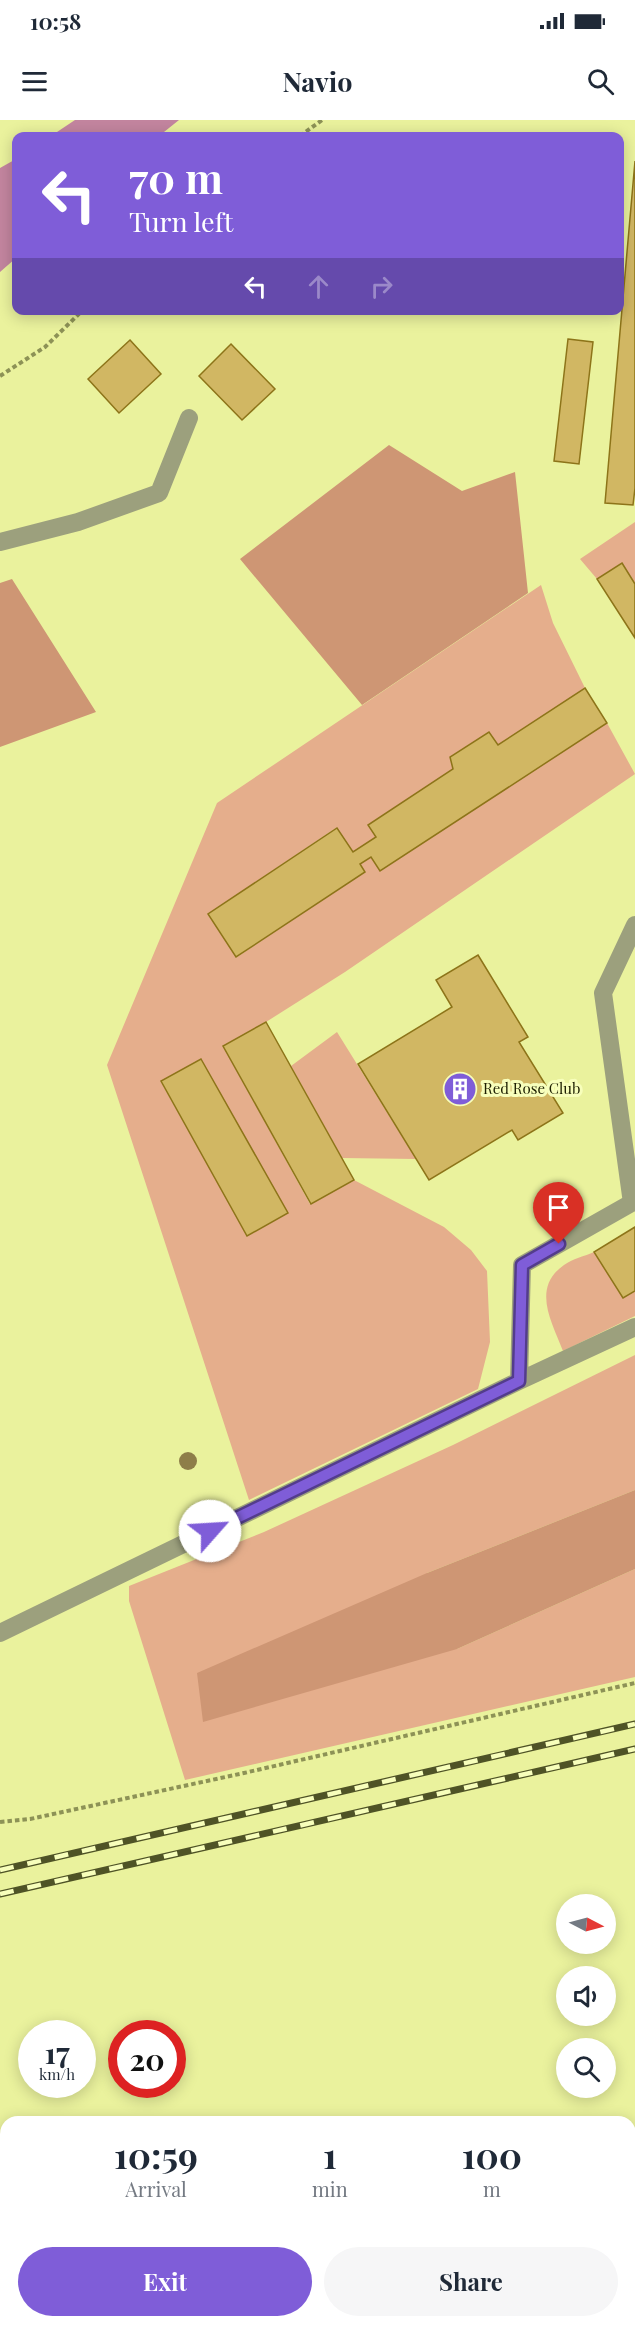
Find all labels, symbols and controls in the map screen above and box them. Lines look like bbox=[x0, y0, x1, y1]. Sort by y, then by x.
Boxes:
text: 10:58 bbox=[30, 6, 81, 36]
text: Navio bbox=[282, 63, 353, 99]
icon: menu bbox=[18, 65, 51, 98]
icon: search bbox=[584, 65, 617, 98]
text: 70 m bbox=[129, 149, 223, 205]
icon: left bbox=[30, 156, 108, 234]
text: Turn left bbox=[129, 203, 233, 239]
icon: left bbox=[239, 270, 272, 303]
icon: ahead bbox=[302, 270, 335, 303]
icon: right bbox=[365, 270, 398, 303]
building icon: Red Rose Club bbox=[442, 1071, 478, 1107]
place label: Red Rose Club bbox=[483, 1078, 581, 1098]
pin bbox=[533, 1182, 584, 1244]
icon: arrive bbox=[542, 1191, 575, 1224]
position arrow bbox=[178, 1499, 242, 1563]
north arrow bbox=[556, 1894, 616, 1954]
map controls bbox=[556, 1894, 616, 2098]
button: sound bbox=[556, 1966, 616, 2026]
speed limit sign: 20 bbox=[108, 2020, 186, 2098]
text: 17 bbox=[44, 2032, 70, 2072]
button: search bbox=[556, 2038, 616, 2098]
text: km/h bbox=[39, 2064, 75, 2084]
text: 10:59 bbox=[114, 2130, 198, 2178]
text: 1 bbox=[323, 2130, 337, 2178]
text: 100 bbox=[462, 2130, 522, 2178]
text: Arrival bbox=[125, 2175, 187, 2202]
text: min bbox=[312, 2175, 348, 2202]
text: m bbox=[483, 2175, 501, 2202]
button: Exit bbox=[18, 2247, 312, 2316]
button: Share bbox=[324, 2247, 618, 2316]

